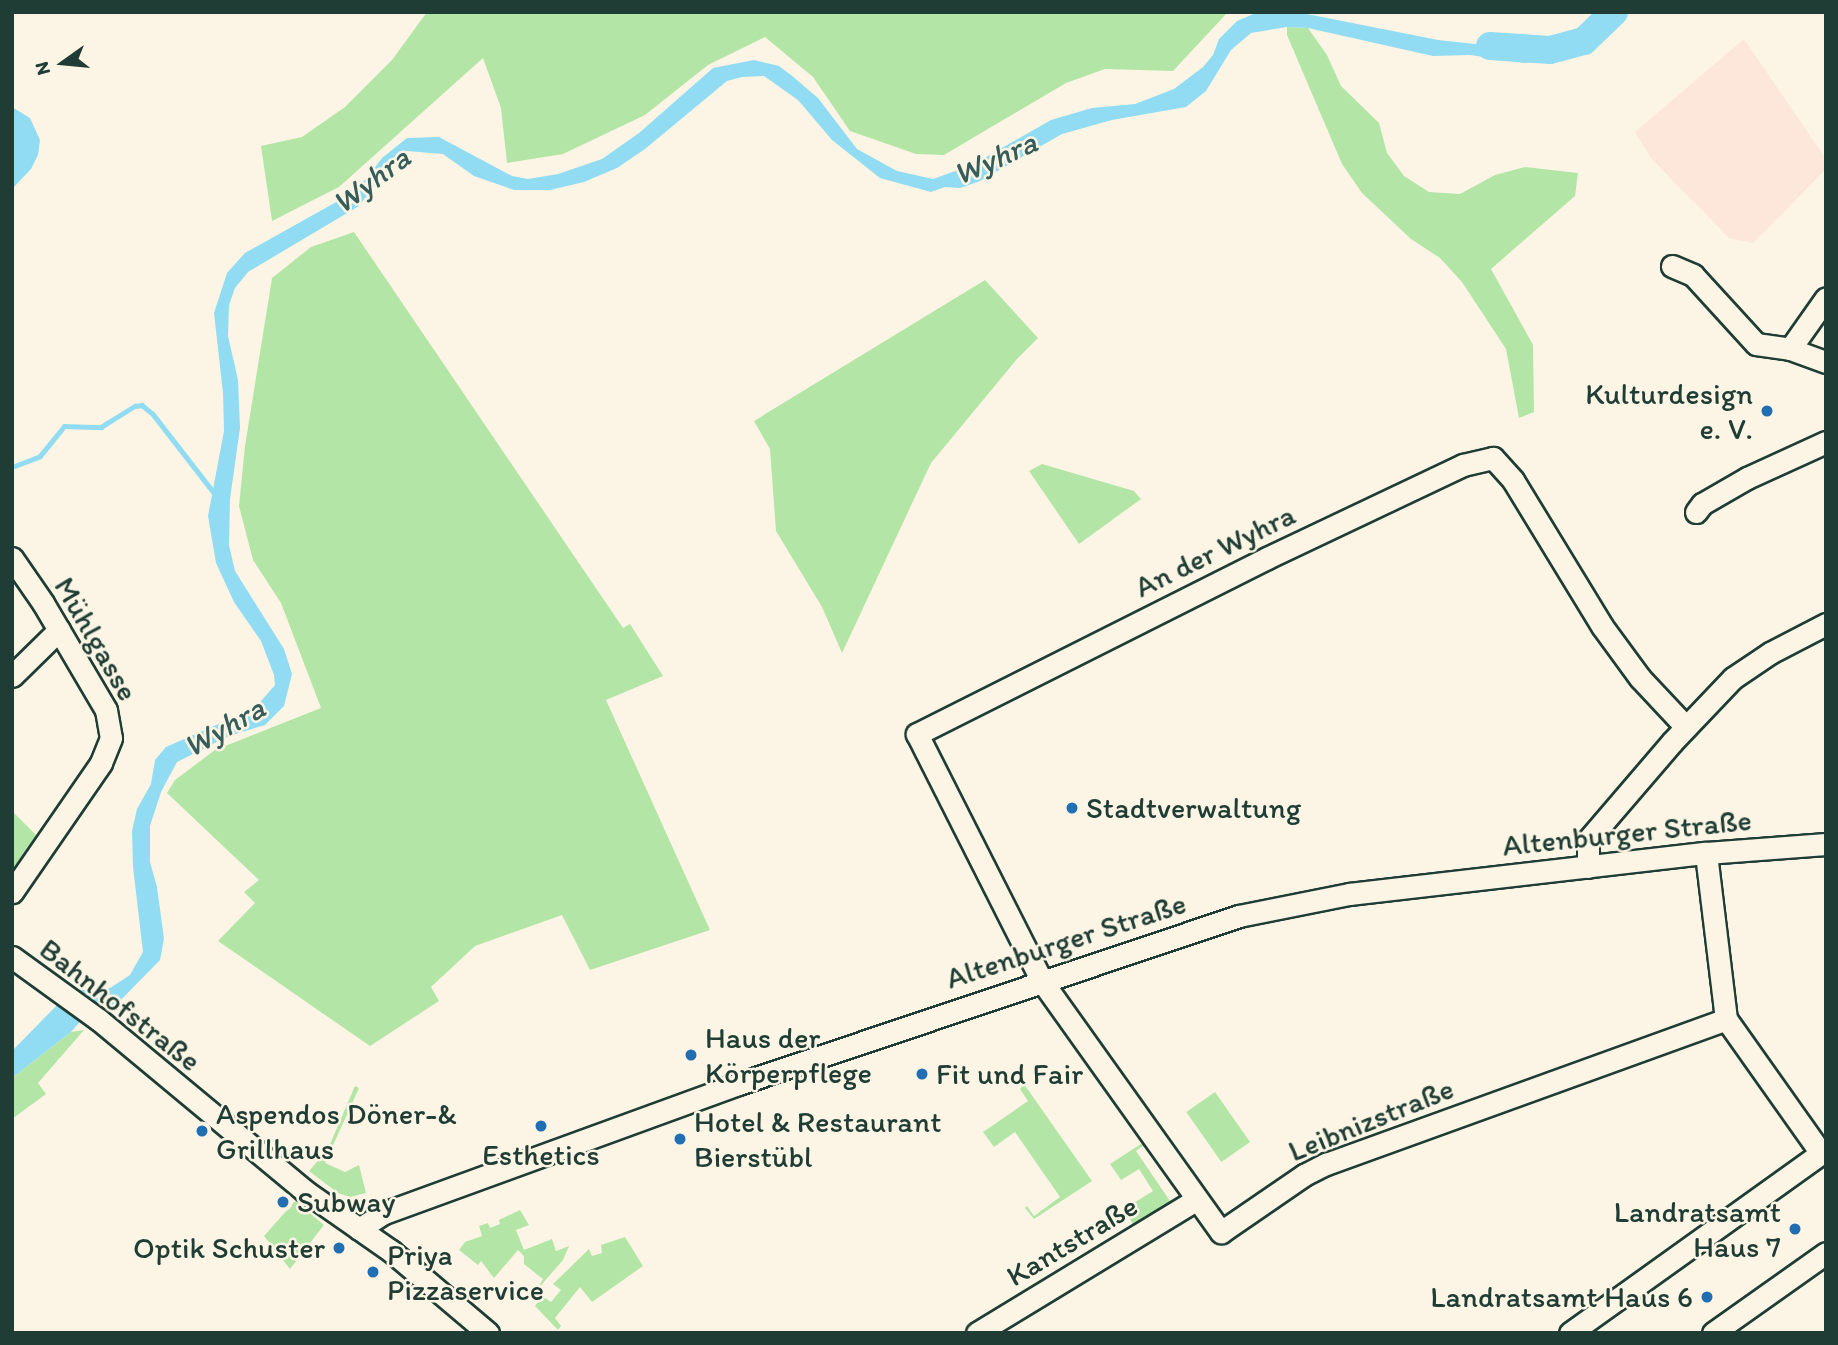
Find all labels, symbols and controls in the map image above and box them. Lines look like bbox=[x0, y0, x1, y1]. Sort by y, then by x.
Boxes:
north arrow bbox=[28, 28, 98, 98]
text: N bbox=[29, 59, 55, 78]
water label: Wyhra bbox=[947, 123, 1043, 193]
water label: Wyhra bbox=[324, 138, 418, 222]
place label: Kulturdesign e. V. bbox=[1585, 376, 1753, 446]
marker: Kulturdesign e. V. bbox=[1759, 403, 1775, 419]
street label: An der Wyhra bbox=[1129, 497, 1301, 605]
street label: Mühlgasse bbox=[46, 571, 146, 707]
water label: Wyhra bbox=[176, 688, 272, 766]
place label: Stadtverwaltung bbox=[1086, 790, 1301, 826]
marker: Stadtverwaltung bbox=[1064, 800, 1080, 816]
street label: Altenburger Straße bbox=[1501, 802, 1753, 864]
street label: Altenburger Straße bbox=[942, 885, 1190, 997]
street label: Bahnhofstraße bbox=[32, 931, 208, 1079]
place label: Haus der Körperpflege bbox=[705, 1020, 872, 1090]
marker: Haus der Körperpflege bbox=[683, 1047, 699, 1063]
place label: Fit und Fair bbox=[936, 1056, 1083, 1092]
marker: Fit und Fair bbox=[914, 1066, 930, 1082]
street label: Leibnizstraße bbox=[1283, 1071, 1459, 1169]
place label: Aspendos Döner-& Grillhaus bbox=[216, 1096, 456, 1166]
place label: Hotel & Restaurant Bierstübl bbox=[694, 1104, 941, 1174]
marker: Esthetics bbox=[533, 1118, 549, 1134]
marker: Aspendos Döner-& Grillhaus bbox=[194, 1123, 210, 1139]
marker: Hotel & Restaurant Bierstübl bbox=[672, 1131, 688, 1147]
place label: Esthetics bbox=[482, 1137, 600, 1173]
place label: Subway bbox=[297, 1184, 395, 1220]
street label: Kantstraße bbox=[1000, 1188, 1144, 1294]
marker: Subway bbox=[275, 1194, 291, 1210]
place label: Landratsamt Haus 7 bbox=[1614, 1194, 1781, 1264]
marker: Landratsamt Haus 7 bbox=[1787, 1221, 1803, 1237]
place label: Optik Schuster bbox=[133, 1230, 325, 1266]
place label: Priya Pizzaservice bbox=[387, 1237, 544, 1308]
marker: Optik Schuster bbox=[331, 1240, 347, 1256]
marker: Priya Pizzaservice bbox=[365, 1264, 381, 1280]
place label: Landratsamt Haus 6 bbox=[1430, 1279, 1693, 1315]
marker: Landratsamt Haus 6 bbox=[1699, 1289, 1715, 1305]

